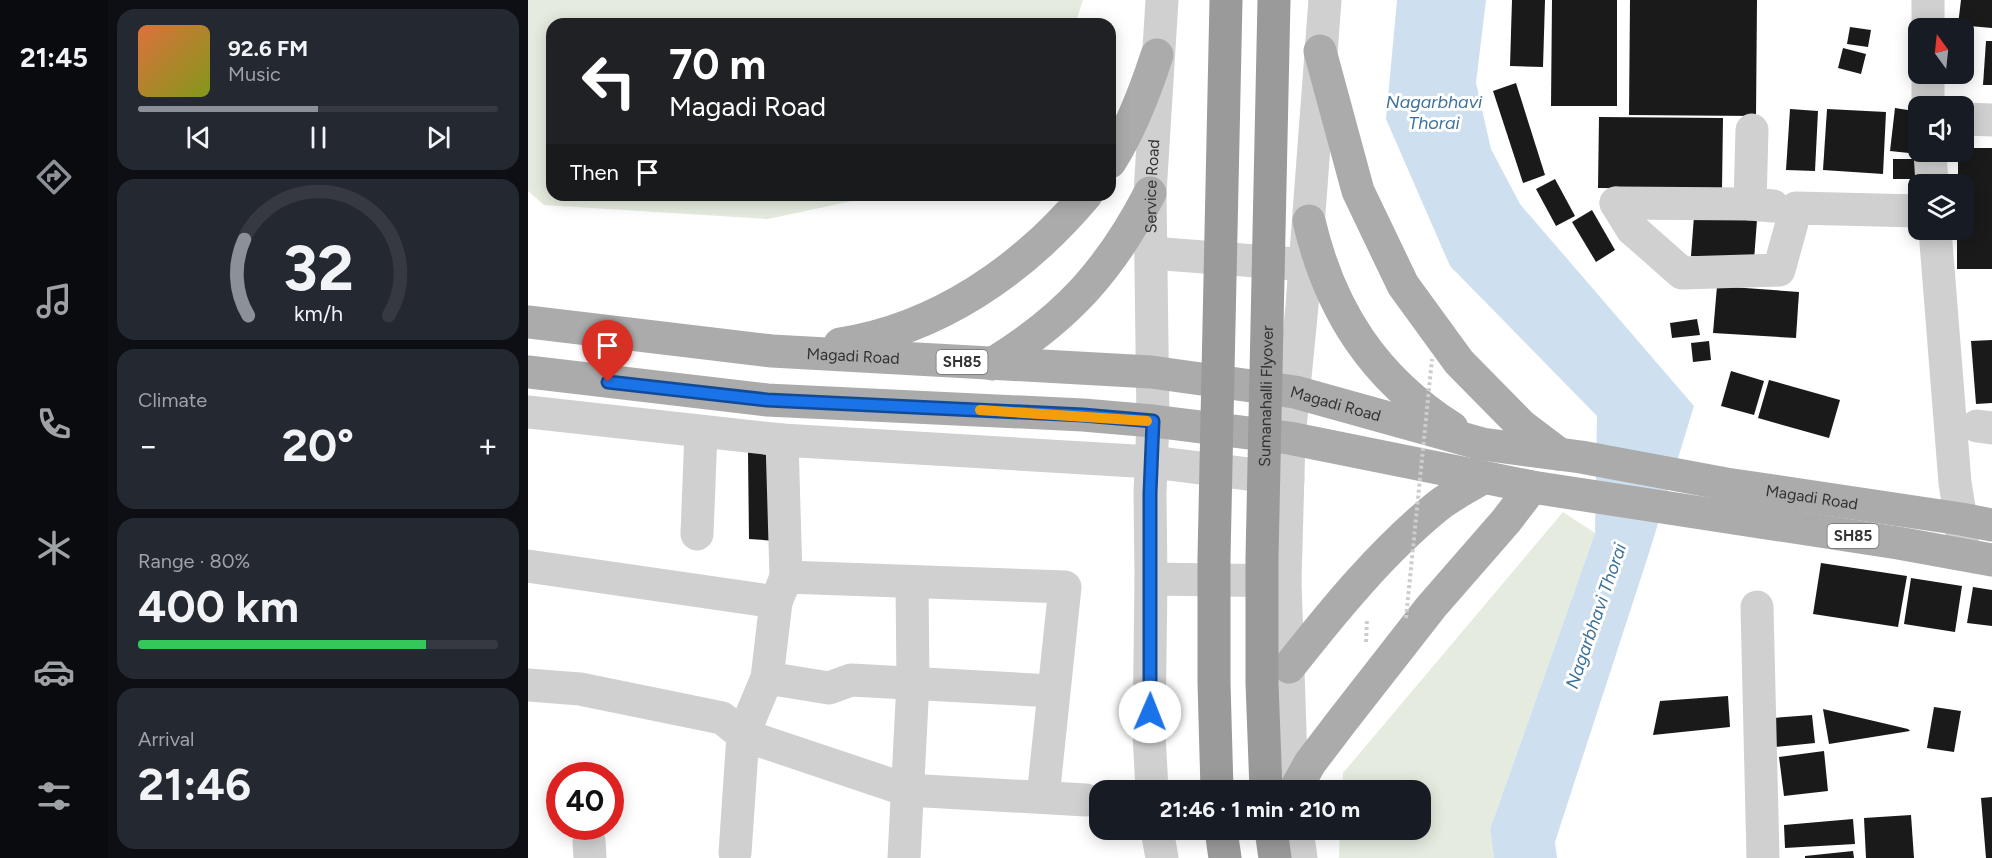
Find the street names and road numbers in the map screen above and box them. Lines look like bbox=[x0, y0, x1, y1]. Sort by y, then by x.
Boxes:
street label: Service Road bbox=[1141, 139, 1163, 233]
street label: Sumanahalli Flyover bbox=[1255, 325, 1277, 467]
street label: Magadi Road bbox=[806, 344, 900, 368]
road number: SH85 bbox=[936, 350, 988, 374]
street label: Magadi Road bbox=[1288, 382, 1383, 425]
street label: Magadi Road bbox=[1764, 481, 1859, 514]
road number: SH85 bbox=[1828, 524, 1878, 548]

